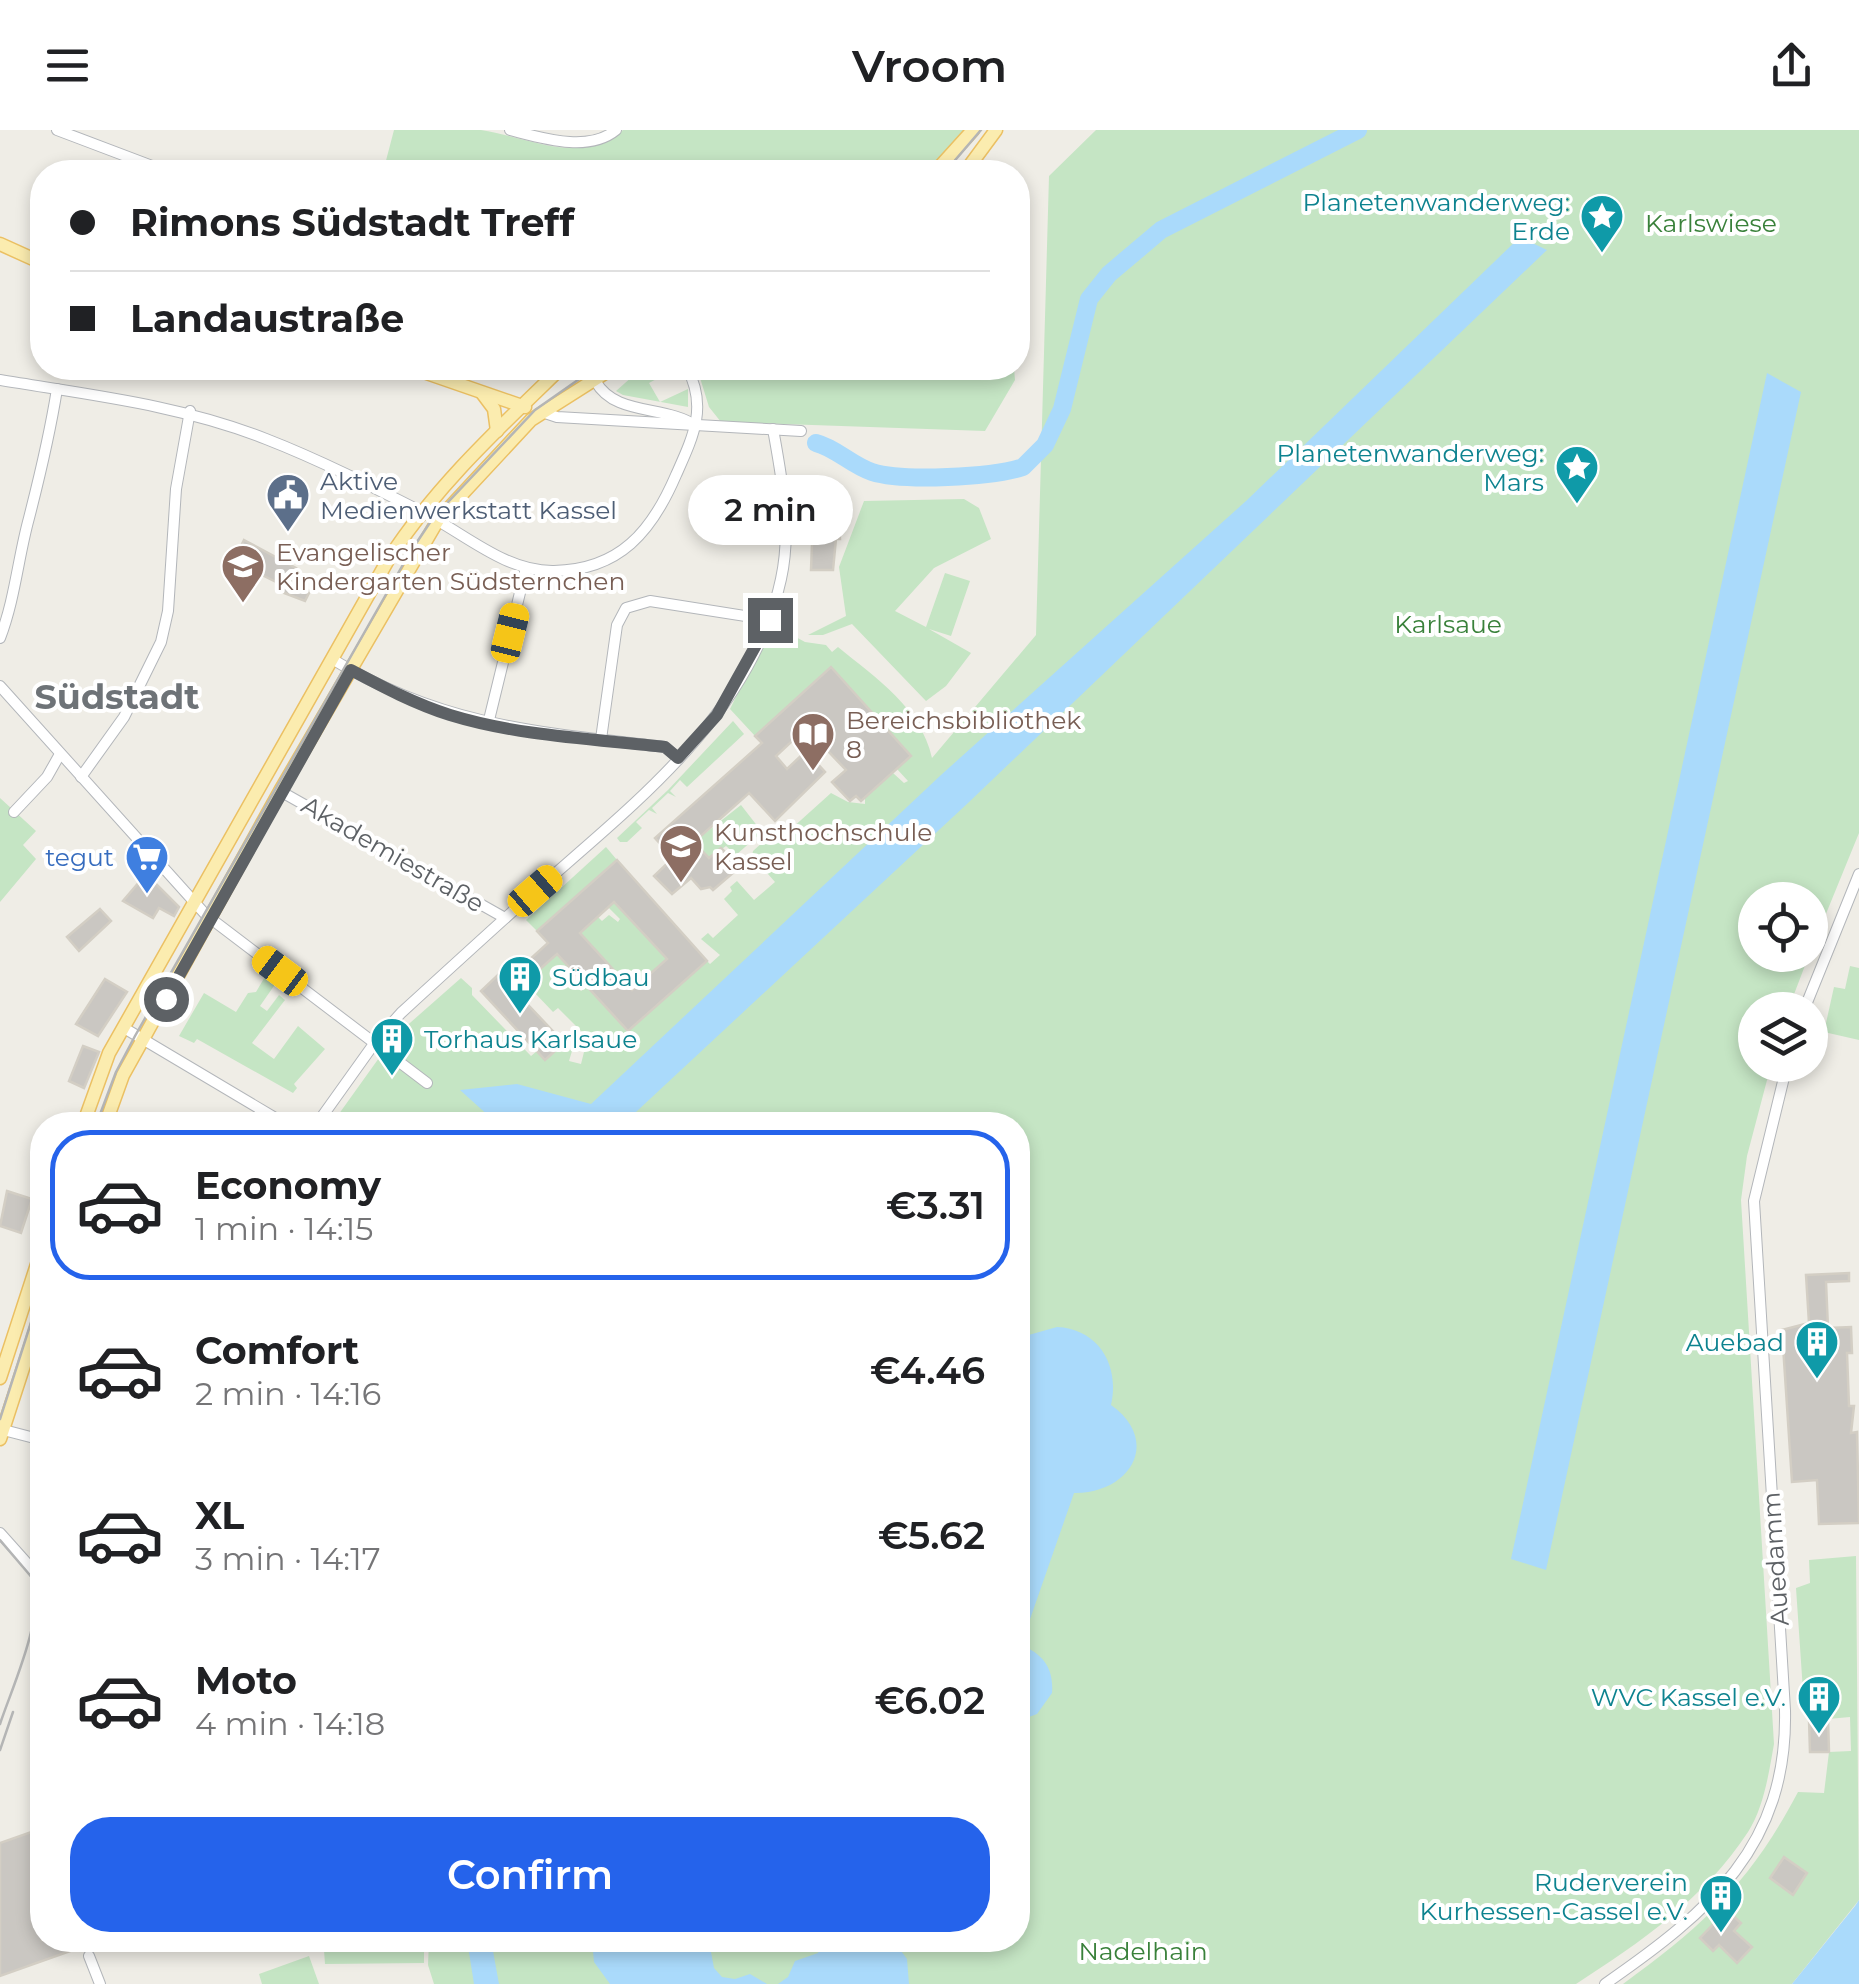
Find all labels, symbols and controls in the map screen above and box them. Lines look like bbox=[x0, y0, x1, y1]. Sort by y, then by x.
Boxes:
icon: menu bbox=[40, 38, 95, 93]
text: Vroom bbox=[852, 38, 1007, 93]
icon: share bbox=[1764, 38, 1819, 93]
place label: Planetenwanderweg: Erde bbox=[1302, 187, 1570, 246]
place icon: Planetenwanderweg: Erde bbox=[1579, 193, 1625, 254]
text: Rimons Südstadt Treff bbox=[130, 199, 574, 246]
park label: Karlswiese bbox=[1645, 208, 1777, 238]
text: Landaustraße bbox=[130, 295, 404, 342]
place label: Planetenwanderweg: Mars bbox=[1276, 438, 1544, 497]
place icon: Planetenwanderweg: Mars bbox=[1554, 444, 1600, 505]
place label: Aktive Medienwerkstatt Kassel bbox=[320, 466, 617, 525]
public building icon: Aktive Medienwerkstatt Kassel bbox=[265, 472, 311, 533]
callout: 2 min bbox=[688, 475, 852, 545]
text: 2 min bbox=[724, 490, 817, 529]
place label: Evangelischer Kindergarten Südsternchen bbox=[276, 537, 625, 596]
school or university icon: Evangelischer Kindergarten Südsternchen bbox=[220, 543, 266, 604]
route end bbox=[748, 598, 793, 643]
car bbox=[488, 600, 532, 666]
park label: Karlsaue bbox=[1394, 609, 1502, 639]
district label: Südstadt bbox=[35, 675, 199, 718]
place label: Bereichsbibliothek 8 bbox=[846, 705, 1081, 764]
library icon: Bereichsbibliothek 8 bbox=[790, 711, 836, 772]
street label: Akademiestraße bbox=[296, 790, 490, 918]
place label: Kunsthochschule Kassel bbox=[714, 817, 932, 876]
school or university icon: Kunsthochschule Kassel bbox=[658, 823, 704, 884]
supermarket icon: tegut bbox=[124, 834, 170, 895]
place label: tegut bbox=[45, 842, 114, 872]
car bbox=[503, 860, 567, 922]
map controls bbox=[1738, 882, 1828, 1082]
button: locate bbox=[1738, 882, 1828, 972]
car bbox=[247, 941, 313, 1001]
building icon: Südbau bbox=[497, 954, 543, 1015]
place label: Südbau bbox=[552, 962, 650, 992]
route start bbox=[144, 977, 189, 1022]
button: layers bbox=[1738, 992, 1828, 1082]
building icon: Torhaus Karlsaue bbox=[369, 1016, 415, 1077]
place label: Torhaus Karlsaue bbox=[424, 1024, 637, 1054]
icon: car bbox=[75, 1160, 165, 1250]
text: Economy bbox=[195, 1162, 381, 1209]
text: €3.31 bbox=[886, 1182, 985, 1229]
text: 1 min · 14:15 bbox=[195, 1209, 373, 1248]
building icon: Auebad bbox=[1794, 1319, 1840, 1380]
icon: car bbox=[75, 1325, 165, 1415]
text: Comfort bbox=[195, 1327, 359, 1374]
place label: Auebad bbox=[1686, 1327, 1784, 1357]
text: €4.46 bbox=[870, 1347, 985, 1394]
text: 2 min · 14:16 bbox=[195, 1374, 381, 1413]
icon: car bbox=[75, 1490, 165, 1580]
street label: Auedamm bbox=[1755, 1491, 1795, 1627]
text: XL bbox=[195, 1492, 244, 1539]
text: €5.62 bbox=[878, 1512, 985, 1559]
text: 3 min · 14:17 bbox=[195, 1539, 381, 1578]
icon: car bbox=[75, 1655, 165, 1745]
text: Moto bbox=[195, 1657, 297, 1704]
building icon: WVC Kassel e.V. bbox=[1796, 1674, 1842, 1735]
text: €6.02 bbox=[875, 1677, 985, 1724]
place label: WVC Kassel e.V. bbox=[1591, 1682, 1786, 1712]
text: 4 min · 14:18 bbox=[195, 1704, 385, 1743]
button: Confirm bbox=[70, 1817, 990, 1932]
place label: Ruderverein Kurhessen-Cassel e.V. bbox=[1420, 1867, 1688, 1926]
building icon: Ruderverein Kurhessen-Cassel e.V. bbox=[1698, 1873, 1744, 1934]
park label: Nadelhain bbox=[1078, 1936, 1208, 1966]

